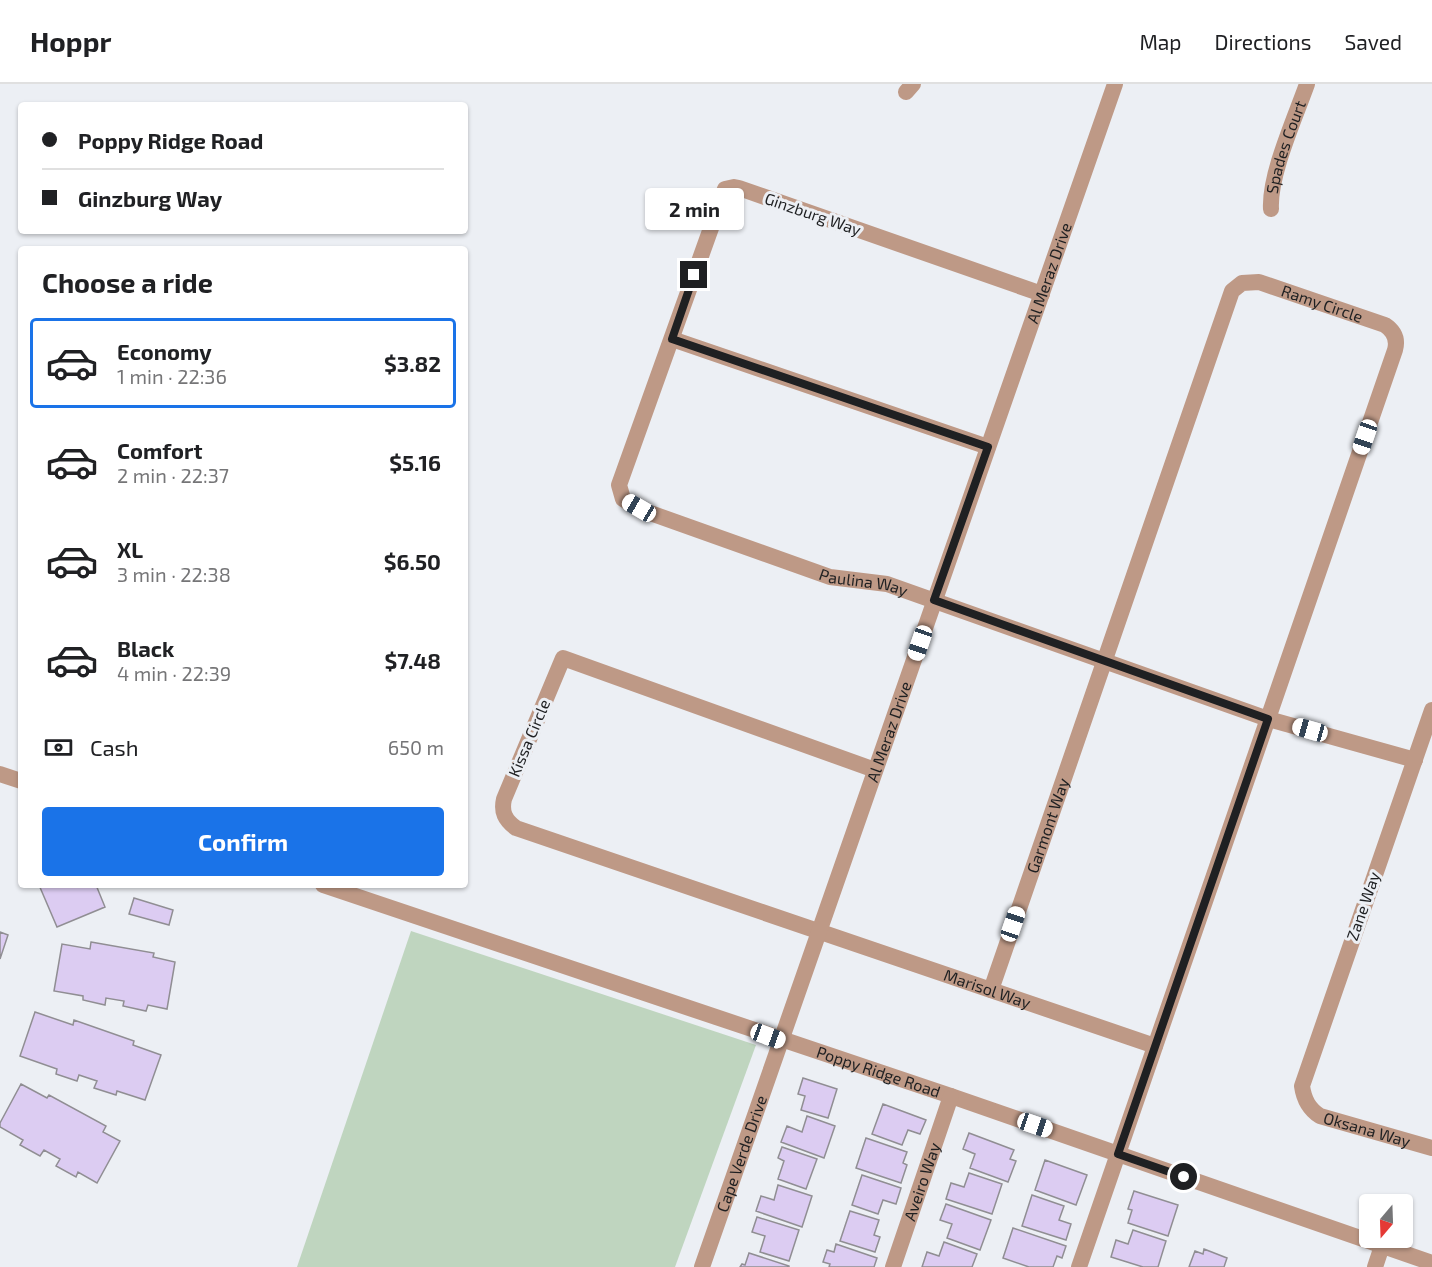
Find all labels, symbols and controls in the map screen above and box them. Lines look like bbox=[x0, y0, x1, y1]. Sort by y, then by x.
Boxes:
text: Hoppr bbox=[30, 24, 111, 58]
text: Map bbox=[1139, 29, 1182, 54]
text: Directions bbox=[1215, 29, 1311, 54]
text: Saved bbox=[1344, 29, 1402, 54]
street label: Spades Court bbox=[1262, 98, 1309, 195]
text: Poppy Ridge Road bbox=[78, 127, 263, 153]
text: Ginzburg Way bbox=[78, 185, 222, 211]
callout: 2 min bbox=[644, 188, 744, 230]
street label: Ginzburg Way bbox=[763, 188, 864, 239]
text: 2 min bbox=[669, 197, 720, 221]
street label: Al Meraz Drive bbox=[1022, 220, 1075, 326]
route end bbox=[680, 261, 707, 288]
text: Choose a ride bbox=[42, 266, 213, 298]
street label: Ramy Circle bbox=[1279, 280, 1366, 326]
icon: car bbox=[45, 336, 99, 390]
text: Economy bbox=[117, 338, 212, 364]
text: $3.82 bbox=[384, 350, 441, 376]
text: 1 min · 22:36 bbox=[117, 364, 227, 388]
car bbox=[1351, 417, 1379, 457]
icon: car bbox=[45, 435, 99, 489]
text: Comfort bbox=[117, 437, 202, 463]
text: $5.16 bbox=[389, 449, 441, 475]
text: 2 min · 22:37 bbox=[117, 463, 229, 487]
car bbox=[619, 491, 659, 525]
icon: car bbox=[45, 534, 99, 588]
text: XL bbox=[117, 536, 143, 562]
text: $6.50 bbox=[384, 548, 441, 574]
text: 3 min · 22:38 bbox=[117, 562, 231, 586]
street label: Paulina Way bbox=[817, 564, 911, 600]
car bbox=[906, 623, 934, 663]
icon: car bbox=[45, 633, 99, 687]
text: Black bbox=[117, 635, 174, 661]
text: $7.48 bbox=[385, 647, 441, 673]
text: 4 min · 22:39 bbox=[117, 661, 231, 685]
street label: Al Meraz Drive bbox=[862, 679, 915, 784]
street label: Kissa Circle bbox=[504, 696, 553, 779]
car bbox=[1290, 716, 1330, 744]
icon: cash bbox=[42, 731, 75, 764]
text: Cash bbox=[90, 734, 139, 760]
text: 650 m bbox=[388, 735, 444, 759]
street label: Garmont Way bbox=[1022, 775, 1073, 875]
button: Confirm bbox=[42, 807, 444, 876]
street label: Zane Way bbox=[1342, 869, 1383, 943]
car bbox=[999, 904, 1027, 944]
street label: Marisol Way bbox=[942, 965, 1034, 1012]
car bbox=[748, 1021, 788, 1051]
street label: Poppy Ridge Road bbox=[814, 1042, 943, 1101]
street label: Cape Verde Drive bbox=[712, 1093, 770, 1214]
street label: Oksana Way bbox=[1322, 1108, 1413, 1151]
car bbox=[1015, 1111, 1055, 1139]
street label: Aveiro Way bbox=[899, 1139, 944, 1223]
route start bbox=[1170, 1163, 1197, 1190]
north arrow bbox=[1359, 1194, 1413, 1248]
map controls bbox=[1359, 1194, 1413, 1248]

